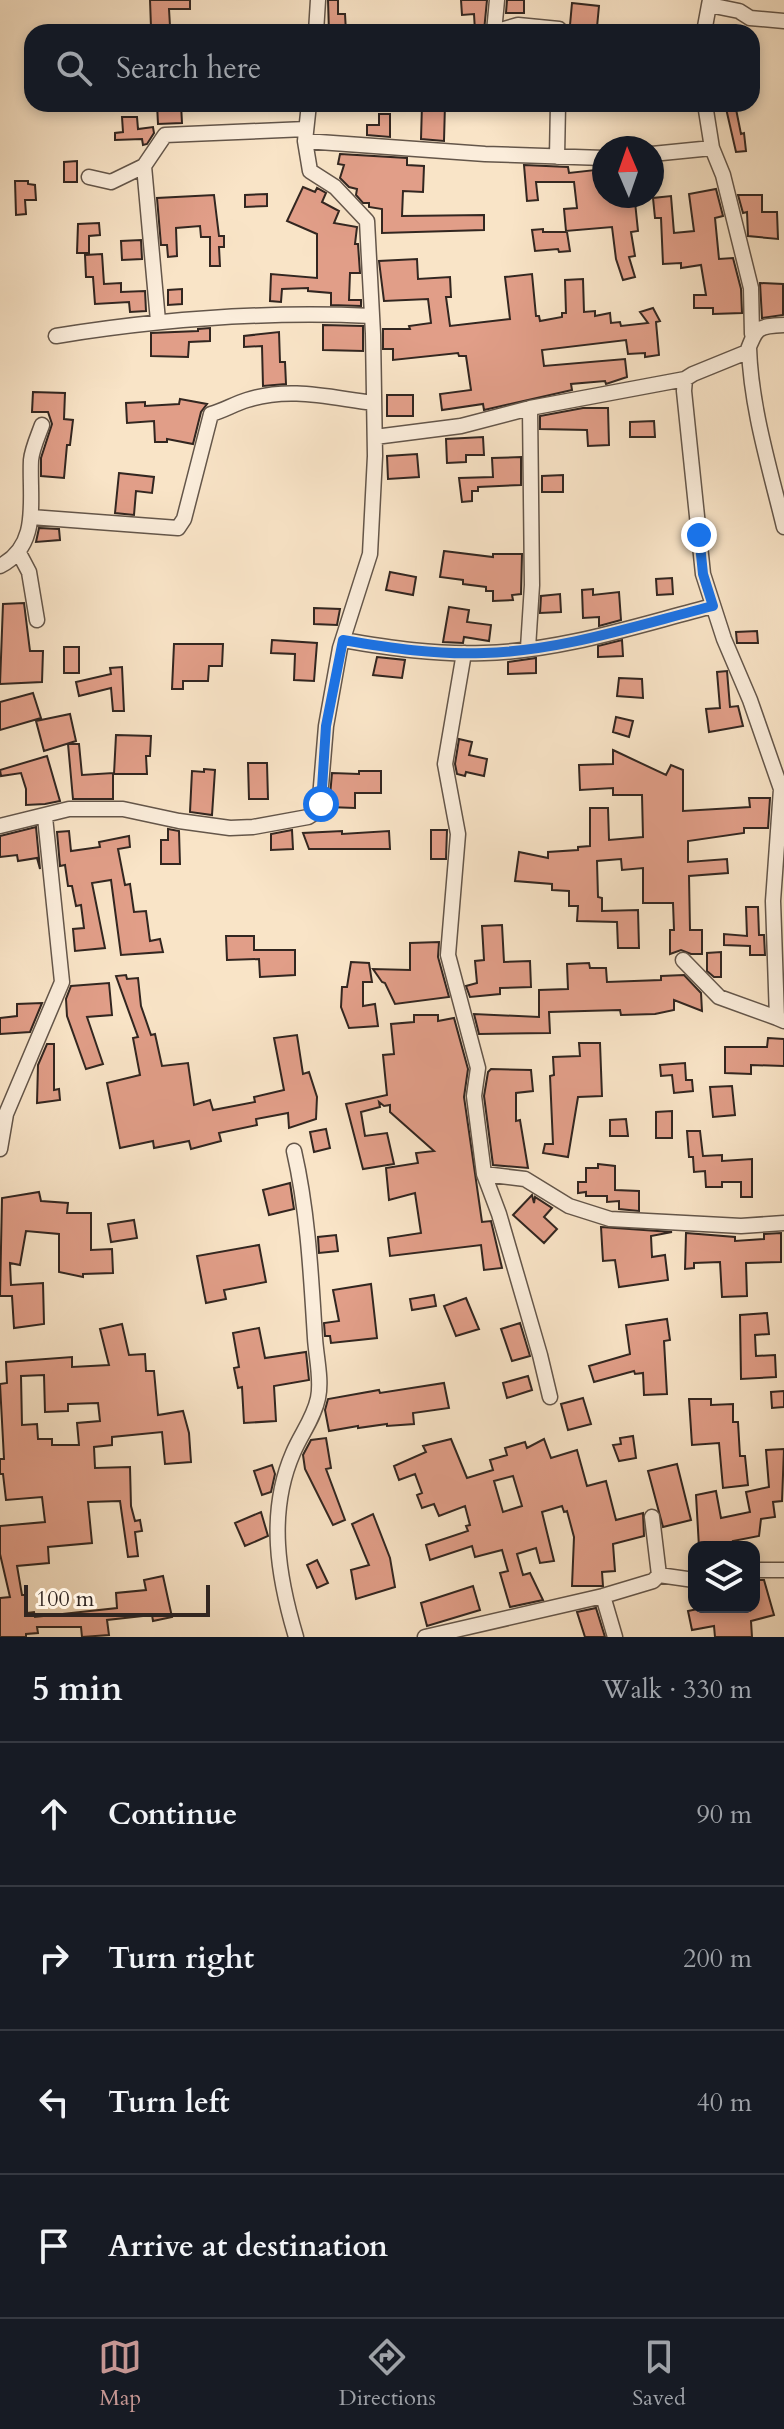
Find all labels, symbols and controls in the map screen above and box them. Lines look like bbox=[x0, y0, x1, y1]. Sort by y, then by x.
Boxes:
search box bbox=[24, 24, 760, 112]
icon: search bbox=[52, 46, 96, 90]
text: Search here bbox=[116, 48, 261, 89]
north arrow bbox=[592, 136, 664, 208]
route end bbox=[681, 517, 717, 553]
route start bbox=[303, 786, 339, 822]
map controls bbox=[688, 1541, 760, 1613]
button: layers bbox=[688, 1541, 760, 1613]
scale bar bbox=[24, 1581, 210, 1617]
text: 100 m bbox=[36, 1584, 94, 1614]
text: 5 min bbox=[32, 1666, 123, 1712]
text: Walk · 330 m bbox=[602, 1672, 752, 1707]
icon: ahead bbox=[32, 1792, 76, 1836]
text: Continue bbox=[108, 1794, 237, 1835]
text: 90 m bbox=[696, 1797, 752, 1832]
icon: right bbox=[32, 1936, 76, 1980]
text: Turn right bbox=[108, 1938, 254, 1979]
text: 200 m bbox=[683, 1941, 752, 1976]
icon: left bbox=[32, 2080, 76, 2124]
text: Turn left bbox=[108, 2082, 230, 2123]
text: 40 m bbox=[696, 2085, 752, 2120]
icon: arrive bbox=[32, 2224, 76, 2268]
text: Arrive at destination bbox=[108, 2226, 388, 2267]
tab: Map bbox=[98, 2335, 142, 2413]
tab: Directions bbox=[339, 2335, 436, 2413]
tab: Saved bbox=[632, 2335, 686, 2413]

